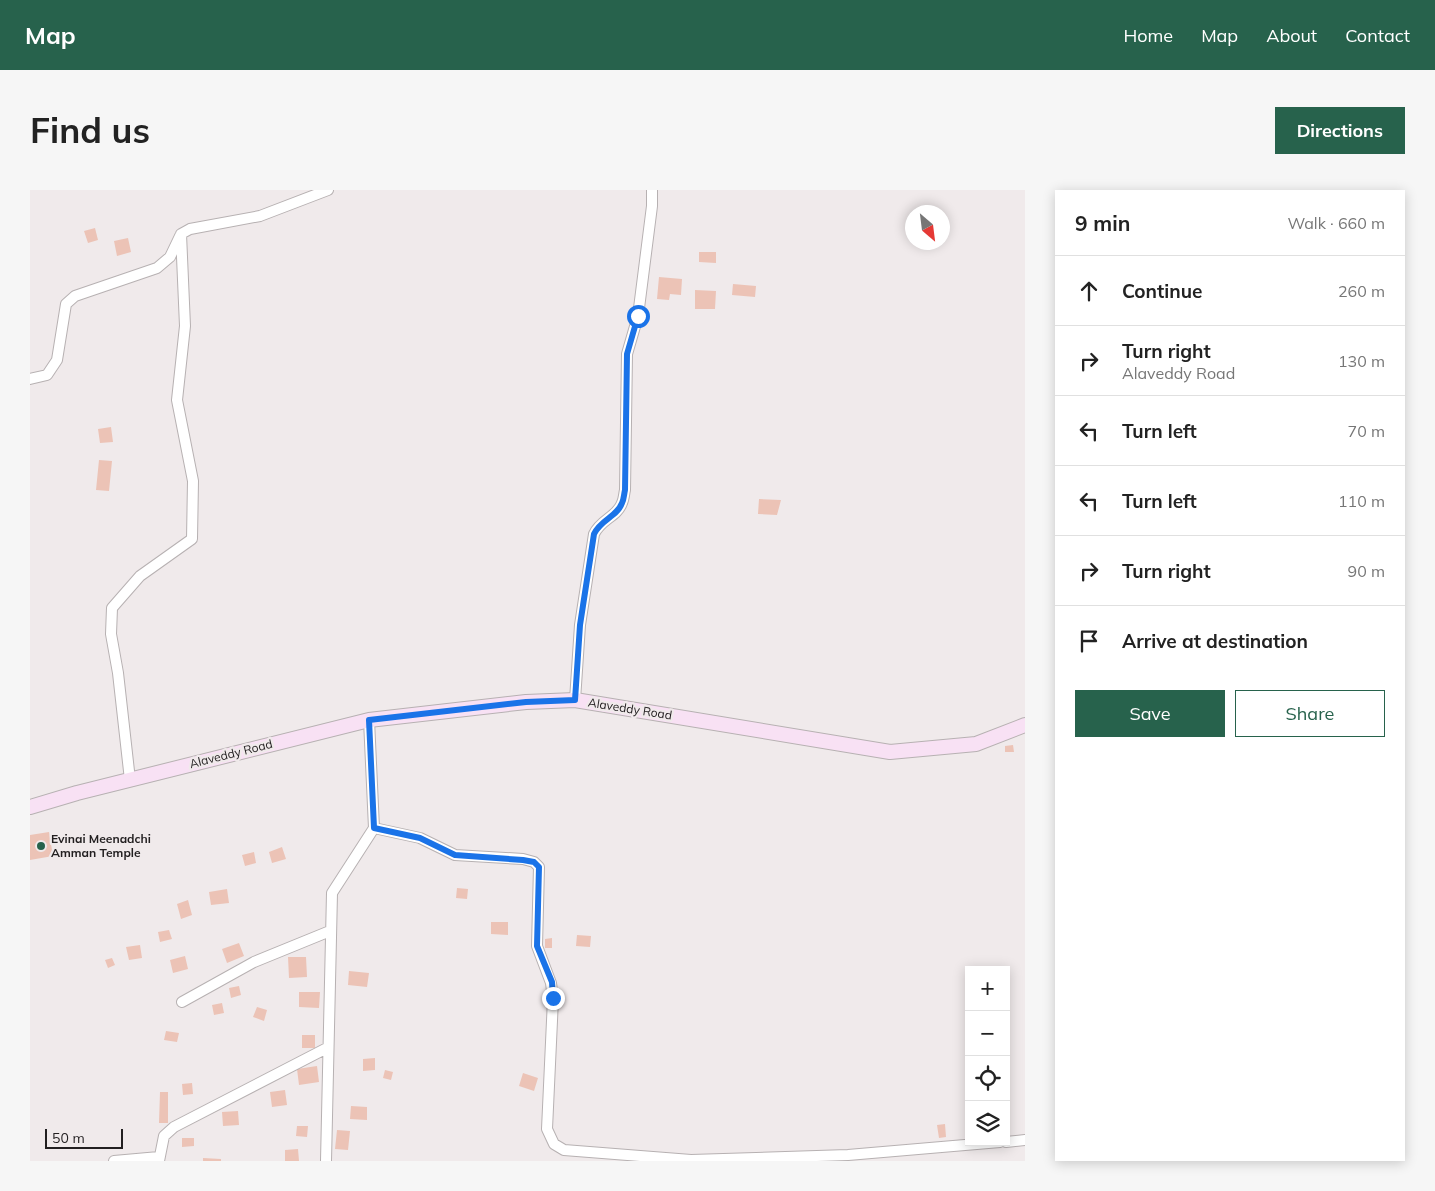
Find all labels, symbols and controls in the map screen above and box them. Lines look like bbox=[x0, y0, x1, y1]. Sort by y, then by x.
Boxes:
text: Map bbox=[25, 20, 76, 50]
text: Home bbox=[1123, 24, 1173, 47]
text: Map bbox=[1201, 24, 1238, 47]
text: About bbox=[1266, 24, 1317, 47]
text: Contact bbox=[1345, 24, 1410, 47]
button: Directions bbox=[1275, 107, 1405, 154]
text: Find us bbox=[30, 108, 150, 152]
north arrow bbox=[905, 205, 950, 250]
text: 9 min bbox=[1075, 210, 1130, 236]
text: Walk · 660 m bbox=[1287, 213, 1385, 233]
icon: ahead bbox=[1075, 277, 1103, 305]
text: Continue bbox=[1122, 279, 1202, 303]
text: 260 m bbox=[1338, 281, 1385, 301]
route start bbox=[627, 305, 650, 328]
text: Turn right bbox=[1122, 339, 1211, 363]
icon: right bbox=[1075, 347, 1103, 375]
text: 130 m bbox=[1338, 351, 1385, 371]
text: Alaveddy Road bbox=[1122, 363, 1235, 383]
icon: left bbox=[1075, 417, 1103, 445]
text: Turn left bbox=[1122, 419, 1197, 443]
text: 70 m bbox=[1348, 421, 1385, 441]
icon: left bbox=[1075, 487, 1103, 515]
text: Turn left bbox=[1122, 489, 1197, 513]
text: 110 m bbox=[1338, 491, 1385, 511]
icon: right bbox=[1075, 557, 1103, 585]
text: Turn right bbox=[1122, 559, 1211, 583]
text: 90 m bbox=[1348, 561, 1385, 581]
icon: arrive bbox=[1075, 627, 1103, 655]
text: Arrive at destination bbox=[1122, 629, 1308, 653]
button: Save bbox=[1075, 690, 1225, 737]
button: Share bbox=[1235, 690, 1385, 737]
street label: Alaveddy Road bbox=[587, 694, 673, 723]
street label: Alaveddy Road bbox=[188, 736, 274, 771]
place label: Evinai Meenadchi Amman Temple bbox=[51, 831, 151, 860]
marker: Evinai Meenadchi Amman Temple bbox=[35, 840, 47, 852]
map controls bbox=[965, 966, 1010, 1146]
button: + bbox=[965, 966, 1010, 1011]
route end bbox=[542, 987, 565, 1010]
button: − bbox=[965, 1011, 1010, 1056]
button: locate bbox=[965, 1056, 1010, 1101]
button: layers bbox=[965, 1101, 1010, 1146]
scale bar bbox=[45, 1126, 122, 1149]
text: 50 m bbox=[52, 1129, 85, 1147]

